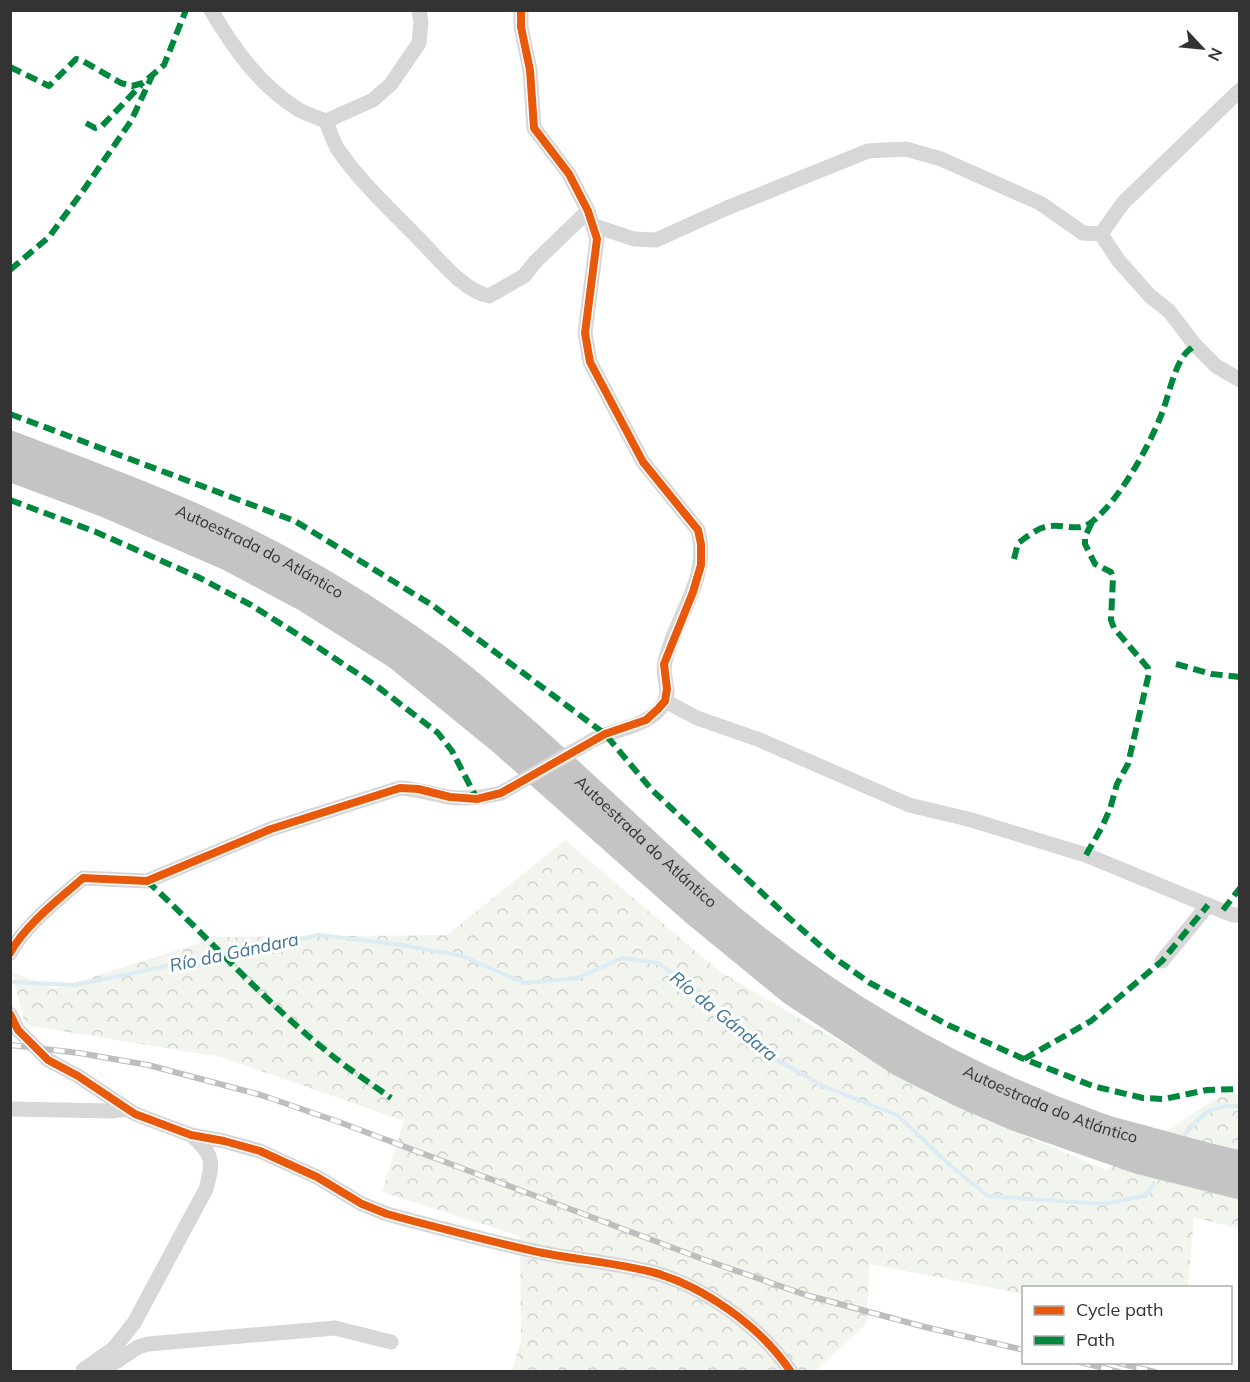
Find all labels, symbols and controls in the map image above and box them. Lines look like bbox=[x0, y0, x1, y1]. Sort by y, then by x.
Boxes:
north arrow bbox=[1172, 18, 1232, 78]
text: N bbox=[1204, 45, 1227, 64]
street label: Autoestrada do Atlántico bbox=[173, 500, 347, 602]
street label: Autoestrada do Atlántico bbox=[571, 771, 721, 912]
water label: Río da Gándara bbox=[167, 927, 301, 977]
water label: Río da Gándara bbox=[666, 966, 782, 1066]
street label: Autoestrada do Atlántico bbox=[960, 1060, 1140, 1147]
legend bbox=[1022, 1286, 1232, 1364]
text: Cycle path bbox=[1076, 1298, 1163, 1321]
text: Path bbox=[1076, 1328, 1115, 1351]

